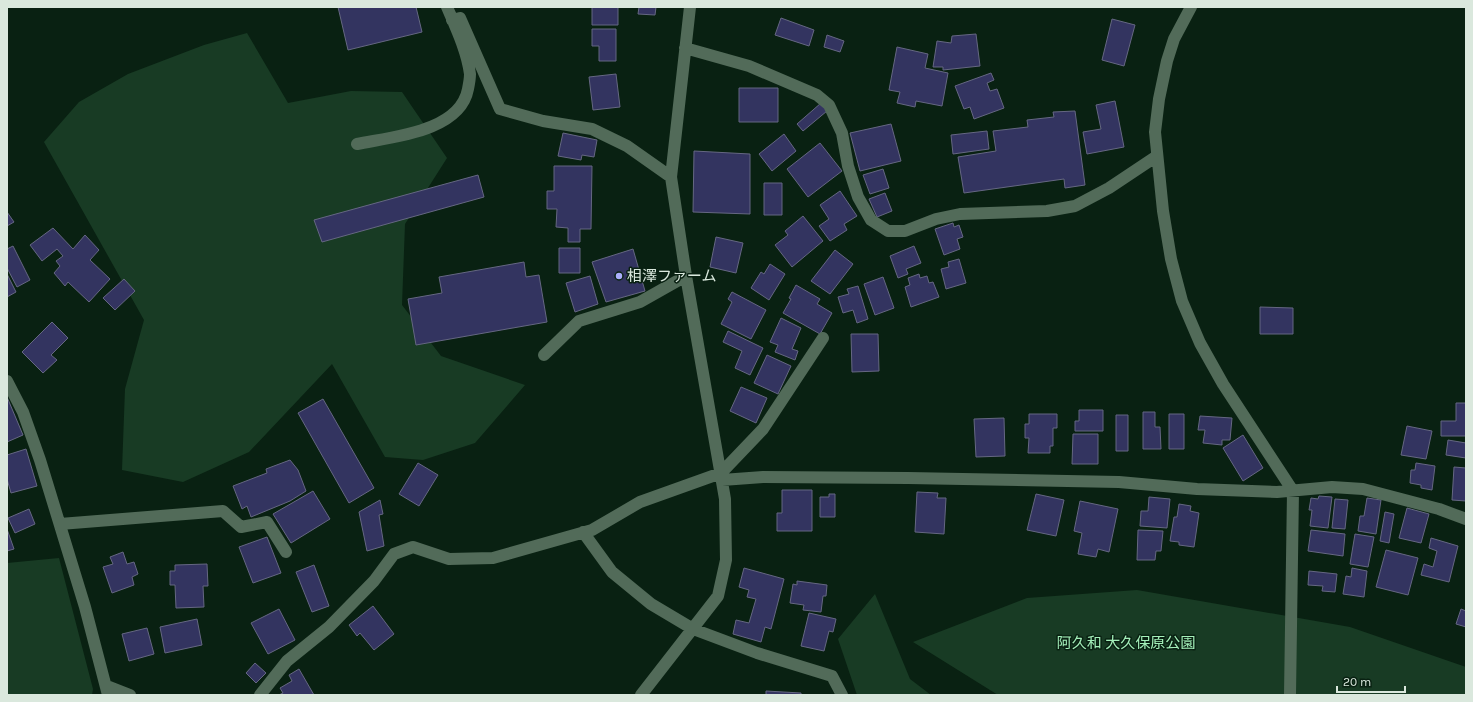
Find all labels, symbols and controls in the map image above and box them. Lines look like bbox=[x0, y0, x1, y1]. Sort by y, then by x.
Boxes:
place label: 相澤ファーム bbox=[627, 267, 717, 285]
marker: 相澤ファーム bbox=[614, 271, 624, 281]
park label: 阿久和 大久保原公園 bbox=[1057, 634, 1195, 652]
scale bar bbox=[1337, 668, 1405, 694]
text: 20 m bbox=[1343, 675, 1371, 689]

